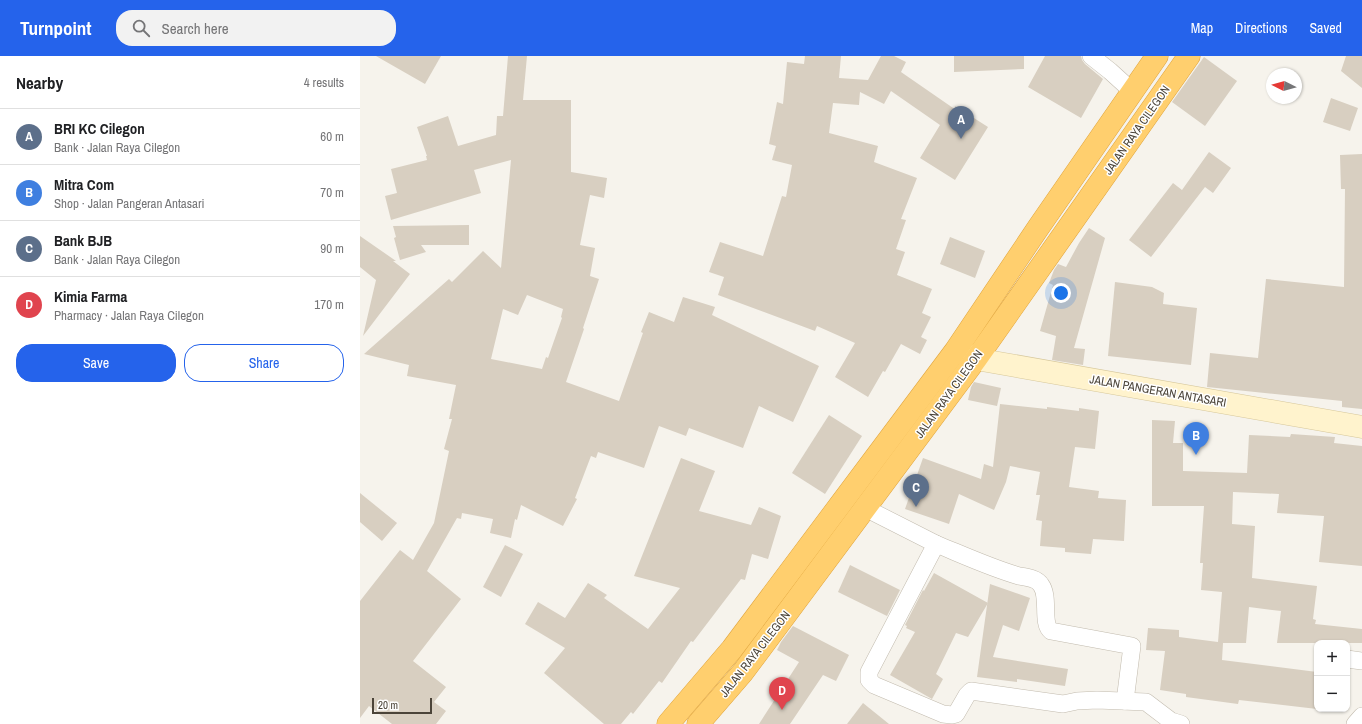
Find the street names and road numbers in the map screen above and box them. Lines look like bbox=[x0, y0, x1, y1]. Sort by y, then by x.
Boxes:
street label: JALAN RAYA CILEGON bbox=[1100, 82, 1174, 178]
street label: JALAN RAYA CILEGON bbox=[912, 347, 986, 441]
street label: JALAN PANGERAN ANTASARI bbox=[1088, 371, 1228, 411]
street label: JALAN RAYA CILEGON bbox=[716, 608, 794, 700]

